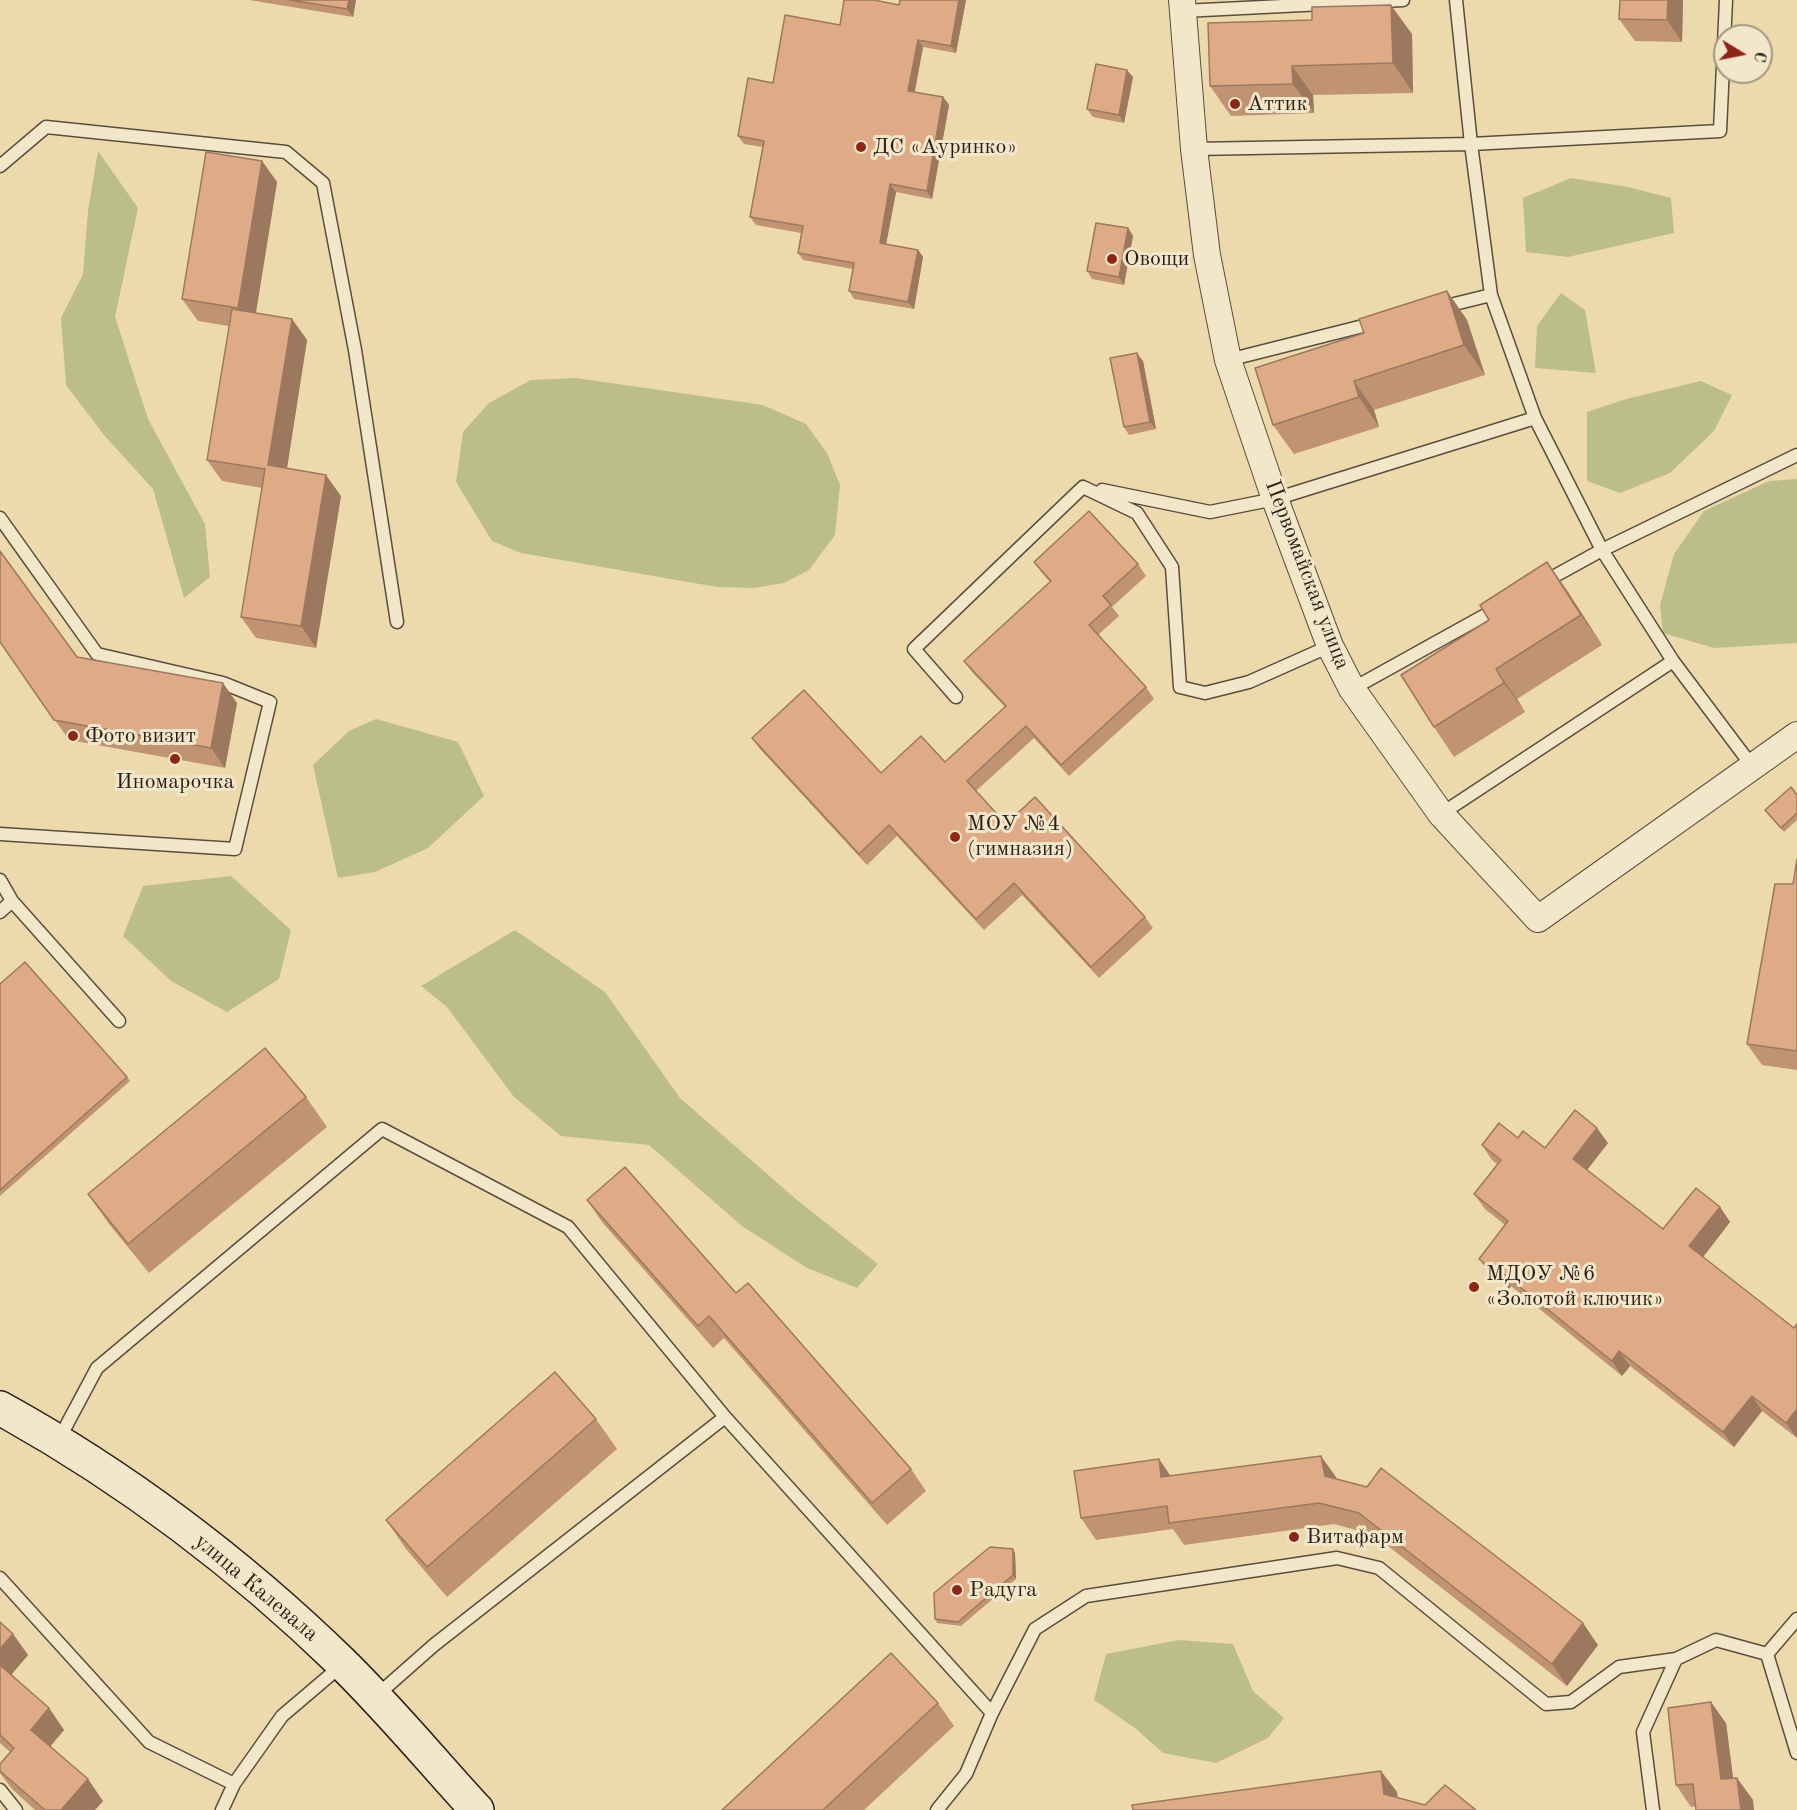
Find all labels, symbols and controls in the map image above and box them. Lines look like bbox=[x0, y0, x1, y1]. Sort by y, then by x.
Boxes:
north arrow bbox=[1713, 24, 1773, 84]
text: С bbox=[1750, 50, 1768, 63]
place label: Аттик bbox=[1247, 91, 1307, 117]
marker: Аттик bbox=[1228, 97, 1242, 111]
place label: ДС «Ауринко» bbox=[873, 134, 1017, 160]
marker: ДС «Ауринко» bbox=[854, 140, 868, 154]
place label: Овощи bbox=[1124, 246, 1189, 272]
marker: Овощи bbox=[1105, 252, 1119, 266]
street label: Первомайская улица bbox=[1259, 476, 1355, 674]
place label: Фото визит bbox=[85, 723, 196, 749]
marker: Фото визит bbox=[66, 729, 80, 743]
marker: Иномарочка bbox=[168, 752, 182, 766]
place label: Иномарочка bbox=[116, 769, 234, 795]
place label: МОУ №4 (гимназия) bbox=[967, 811, 1073, 862]
marker: МОУ №4 (гимназия) bbox=[948, 830, 962, 844]
place label: МДОУ №6 «Золотой ключик» bbox=[1486, 1261, 1664, 1312]
marker: МДОУ №6 «Золотой ключик» bbox=[1467, 1280, 1481, 1294]
place label: Витафарм bbox=[1306, 1524, 1404, 1550]
street label: улица Калевала bbox=[189, 1528, 323, 1648]
marker: Витафарм bbox=[1287, 1530, 1301, 1544]
place label: Радуга bbox=[969, 1577, 1037, 1603]
marker: Радуга bbox=[950, 1583, 964, 1597]

